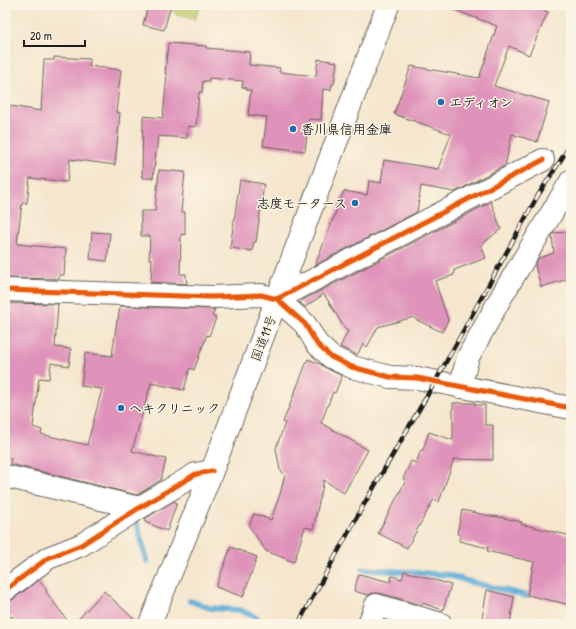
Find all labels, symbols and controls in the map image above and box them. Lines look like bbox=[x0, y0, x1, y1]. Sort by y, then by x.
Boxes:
scale bar bbox=[24, 22, 85, 48]
text: 20 m bbox=[30, 27, 52, 44]
place label: エディオン bbox=[449, 93, 513, 111]
marker: エディオン bbox=[436, 97, 446, 107]
place label: 香川県信用金庫 bbox=[301, 120, 392, 138]
marker: 香川県信用金庫 bbox=[288, 124, 298, 134]
place label: 志度モータース bbox=[257, 194, 347, 212]
marker: 志度モータース bbox=[350, 198, 360, 208]
street label: 国道11号 bbox=[246, 312, 280, 364]
place label: ヘキクリニック bbox=[129, 399, 220, 417]
marker: ヘキクリニック bbox=[116, 403, 126, 413]

